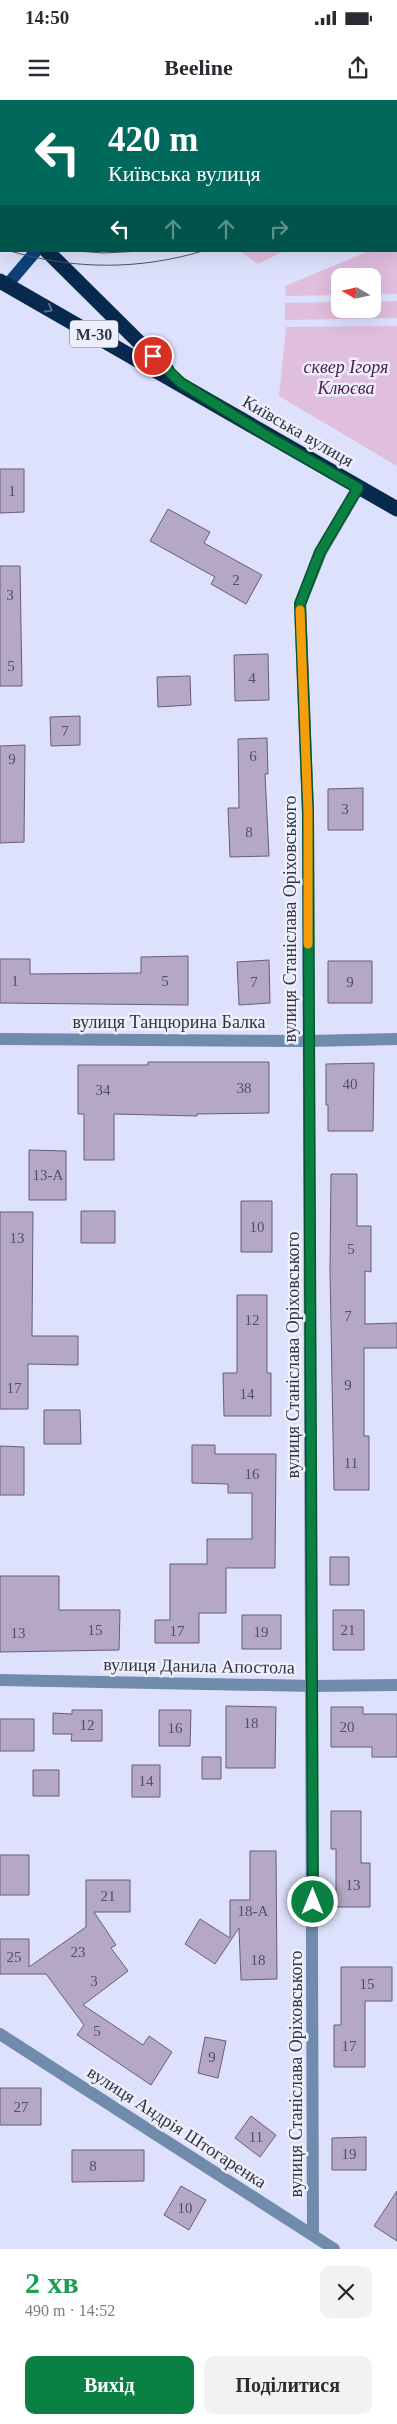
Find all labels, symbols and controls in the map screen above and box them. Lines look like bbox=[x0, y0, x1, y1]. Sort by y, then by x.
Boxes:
text: 14:50 bbox=[25, 7, 69, 28]
icon: menu bbox=[25, 54, 53, 82]
icon: share bbox=[344, 54, 372, 82]
text: Beeline bbox=[164, 55, 233, 80]
icon: left bbox=[25, 120, 90, 185]
text: 420 m bbox=[108, 120, 198, 159]
text: Київська вулиця bbox=[108, 161, 261, 186]
icon: left bbox=[106, 215, 134, 243]
icon: ahead bbox=[159, 215, 187, 243]
icon: ahead bbox=[212, 215, 240, 243]
icon: right bbox=[265, 215, 293, 243]
north arrow bbox=[331, 268, 381, 318]
map controls bbox=[331, 268, 381, 318]
one-way arrow bbox=[44, 303, 53, 313]
road number: М-30 bbox=[70, 320, 118, 348]
pin bbox=[132, 335, 174, 377]
icon: arrive bbox=[139, 342, 167, 370]
park label: сквер Ігоря Клюєва bbox=[304, 357, 388, 398]
street label: Київська вулиця bbox=[239, 391, 357, 471]
house number: 1 bbox=[8, 483, 16, 499]
house number: 2 bbox=[232, 572, 240, 588]
house number: 3 bbox=[6, 587, 14, 603]
house number: 5 bbox=[7, 658, 15, 674]
house number: 4 bbox=[248, 670, 256, 686]
house number: 7 bbox=[61, 723, 69, 739]
house number: 6 bbox=[249, 748, 257, 764]
house number: 9 bbox=[8, 751, 16, 767]
street label: вулиця Станіслава Оріховського bbox=[280, 796, 300, 1042]
house number: 3 bbox=[341, 801, 349, 817]
house number: 8 bbox=[245, 824, 253, 840]
house number: 1 bbox=[11, 973, 19, 989]
house number: 5 bbox=[161, 973, 169, 989]
house number: 7 bbox=[250, 974, 258, 990]
house number: 9 bbox=[346, 974, 354, 990]
street label: вулиця Танцюрина Балка bbox=[72, 1012, 266, 1032]
house number: 40 bbox=[343, 1076, 358, 1092]
house number: 38 bbox=[237, 1080, 252, 1096]
house number: 34 bbox=[96, 1082, 111, 1098]
house number: 13-А bbox=[33, 1167, 64, 1183]
house number: 10 bbox=[250, 1219, 265, 1235]
house number: 13 bbox=[10, 1230, 25, 1246]
street label: вулиця Станіслава Оріховського bbox=[283, 1232, 303, 1478]
house number: 5 bbox=[347, 1241, 355, 1257]
house number: 7 bbox=[344, 1308, 352, 1324]
house number: 12 bbox=[245, 1312, 260, 1328]
house number: 9 bbox=[344, 1377, 352, 1393]
house number: 17 bbox=[7, 1380, 22, 1396]
house number: 14 bbox=[240, 1386, 255, 1402]
house number: 11 bbox=[344, 1455, 358, 1471]
house number: 16 bbox=[245, 1466, 260, 1482]
house number: 15 bbox=[88, 1622, 103, 1638]
house number: 21 bbox=[341, 1622, 356, 1638]
house number: 17 bbox=[170, 1623, 185, 1639]
house number: 19 bbox=[254, 1624, 269, 1640]
house number: 13 bbox=[11, 1625, 26, 1641]
street label: вулиця Данила Апостола bbox=[103, 1654, 295, 1678]
house number: 18 bbox=[244, 1715, 259, 1731]
house number: 12 bbox=[80, 1717, 95, 1733]
house number: 20 bbox=[340, 1719, 355, 1735]
house number: 16 bbox=[168, 1720, 183, 1736]
house number: 14 bbox=[139, 1773, 154, 1789]
position arrow bbox=[286, 1875, 338, 1927]
house number: 13 bbox=[346, 1877, 361, 1893]
house number: 21 bbox=[101, 1888, 116, 1904]
house number: 18-А bbox=[238, 1903, 269, 1919]
house number: 23 bbox=[71, 1944, 86, 1960]
house number: 25 bbox=[7, 1949, 22, 1965]
street label: вулиця Станіслава Оріховського bbox=[286, 1951, 306, 2197]
house number: 18 bbox=[251, 1952, 266, 1968]
house number: 3 bbox=[90, 1973, 98, 1989]
house number: 15 bbox=[360, 1976, 375, 1992]
house number: 5 bbox=[93, 2023, 101, 2039]
house number: 17 bbox=[342, 2038, 357, 2054]
house number: 9 bbox=[208, 2049, 216, 2065]
street label: вулиця Андрія Штогаренка bbox=[84, 2062, 270, 2192]
house number: 27 bbox=[14, 2099, 29, 2115]
house number: 11 bbox=[249, 2129, 263, 2145]
house number: 19 bbox=[342, 2146, 357, 2162]
house number: 8 bbox=[89, 2158, 97, 2174]
house number: 10 bbox=[178, 2200, 193, 2216]
text: 2 хв bbox=[25, 2266, 79, 2299]
button: close bbox=[320, 2266, 372, 2318]
text: 490 m · 14:52 bbox=[25, 2302, 115, 2319]
button: Вихід bbox=[25, 2356, 194, 2414]
button: Поділитися bbox=[204, 2356, 372, 2414]

